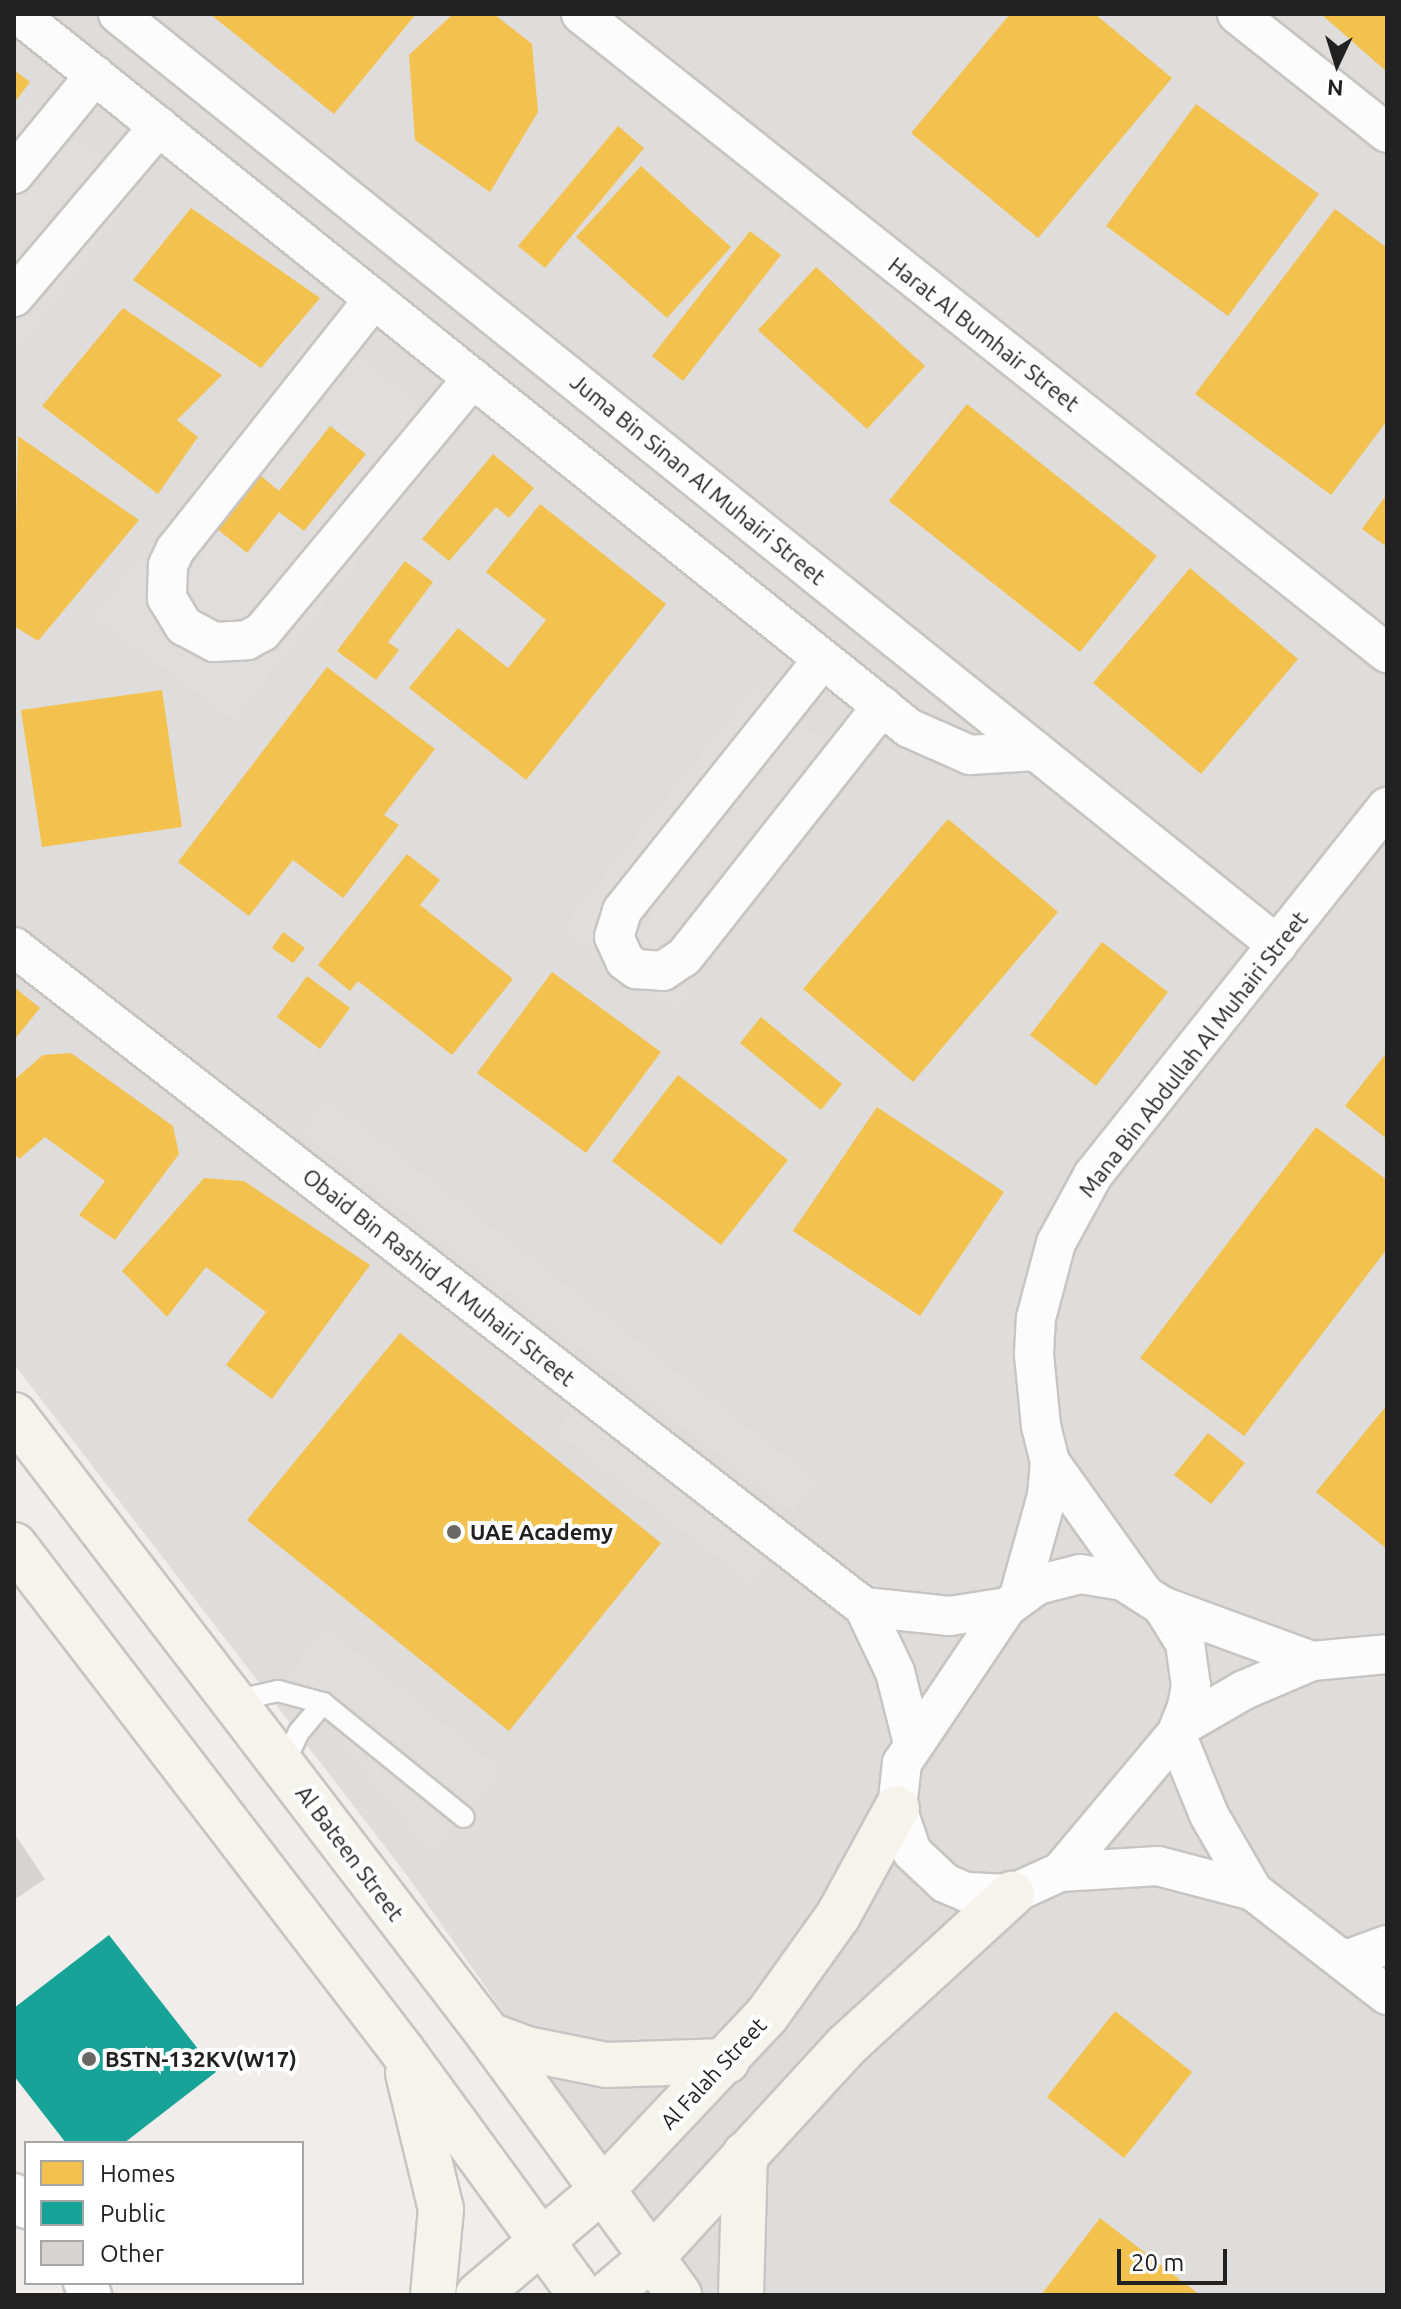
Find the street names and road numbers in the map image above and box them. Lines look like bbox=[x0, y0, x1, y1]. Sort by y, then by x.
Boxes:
street label: Harat Al Bumhair Street bbox=[883, 251, 1085, 417]
street label: Juma Bin Sinan Al Muhairi Street bbox=[565, 368, 831, 590]
street label: Mana Bin Abdullah Al Muhairi Street bbox=[1073, 906, 1313, 1202]
street label: Obaid Bin Rashid Al Muhairi Street bbox=[298, 1163, 580, 1391]
street label: Al Bateen Street bbox=[291, 1780, 409, 1926]
street label: Al Falah Street bbox=[654, 2012, 772, 2134]

